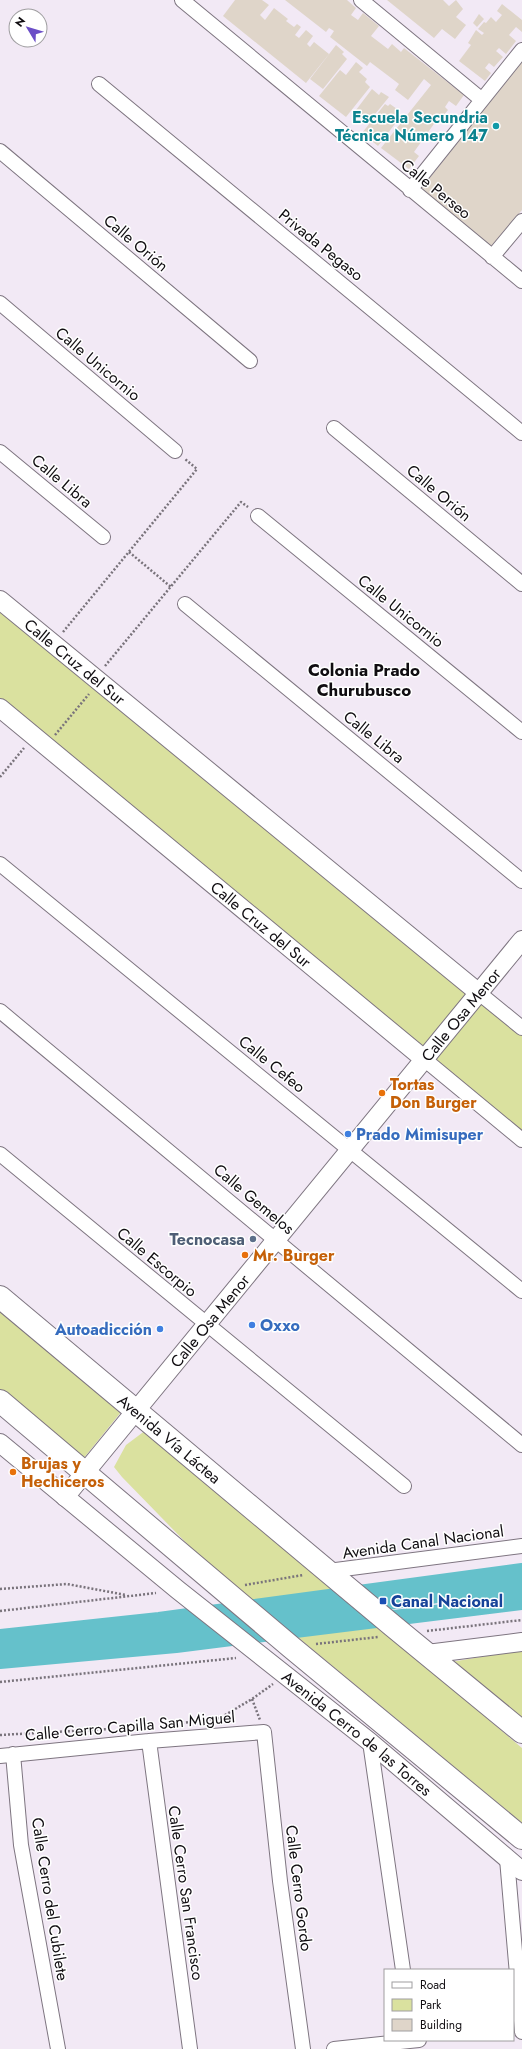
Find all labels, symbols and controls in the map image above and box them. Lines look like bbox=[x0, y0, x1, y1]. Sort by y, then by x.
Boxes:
north arrow bbox=[8, 8, 48, 48]
text: N bbox=[11, 13, 29, 30]
place label: Escuela Secundria Técnica Número 147 bbox=[335, 106, 488, 147]
marker: Escuela Secundria Técnica Número 147 bbox=[491, 121, 501, 131]
street label: Calle Perseo bbox=[396, 153, 476, 225]
street label: Privada Pegaso bbox=[274, 204, 368, 287]
street label: Calle Orión bbox=[99, 209, 173, 277]
street label: Calle Unicornio bbox=[50, 322, 146, 407]
street label: Calle Libra bbox=[27, 449, 97, 513]
street label: Calle Orión bbox=[402, 459, 476, 527]
street label: Calle Unicornio bbox=[353, 569, 449, 653]
street label: Calle Cruz del Sur bbox=[19, 613, 131, 710]
district label: Colonia Prado Churubusco bbox=[308, 658, 420, 702]
street label: Calle Libra bbox=[339, 705, 409, 769]
street label: Calle Cruz del Sur bbox=[206, 876, 317, 973]
street label: Calle Osa Menor bbox=[416, 963, 506, 1066]
street label: Calle Cefeo bbox=[234, 1030, 310, 1098]
place label: Tortas Don Burger bbox=[390, 1073, 477, 1114]
marker: Tortas Don Burger bbox=[377, 1088, 387, 1098]
place label: Prado Mimisuper bbox=[356, 1123, 484, 1146]
marker: Prado Mimisuper bbox=[343, 1129, 353, 1139]
street label: Calle Gemelos bbox=[209, 1158, 299, 1240]
street label: Calle Escorpio bbox=[112, 1222, 202, 1303]
place label: Tecnocasa bbox=[169, 1228, 245, 1251]
marker: Tecnocasa bbox=[248, 1234, 258, 1244]
place label: Mr. Burger bbox=[253, 1244, 335, 1267]
marker: Mr. Burger bbox=[240, 1250, 250, 1260]
street label: Calle Osa Menor bbox=[164, 1269, 255, 1372]
place label: Oxxo bbox=[260, 1314, 300, 1337]
place label: Autoadicción bbox=[54, 1318, 152, 1341]
marker: Oxxo bbox=[247, 1320, 257, 1330]
marker: Autoadicción bbox=[155, 1324, 165, 1334]
street label: Avenida Vía Láctea bbox=[113, 1389, 226, 1489]
place label: Brujas y Hechiceros bbox=[21, 1452, 104, 1493]
marker: Brujas y Hechiceros bbox=[8, 1467, 18, 1477]
street label: Avenida Canal Nacional bbox=[341, 1519, 505, 1565]
place label: Canal Nacional bbox=[391, 1590, 503, 1613]
marker: Canal Nacional bbox=[378, 1596, 388, 1606]
street label: Avenida Cerro de las Torres bbox=[277, 1665, 437, 1801]
street label: Calle Cerro Capilla San Miguel bbox=[24, 1705, 236, 1747]
street label: Calle Cerro San Francisco bbox=[162, 1804, 210, 1982]
street label: Calle Cerro del Cubilete bbox=[26, 1816, 74, 1982]
street label: Calle Cerro Gordo bbox=[280, 1824, 318, 1953]
legend bbox=[384, 1969, 514, 2041]
text: Road bbox=[420, 1976, 446, 1994]
text: Park bbox=[420, 1996, 442, 2014]
text: Building bbox=[420, 2016, 462, 2034]

